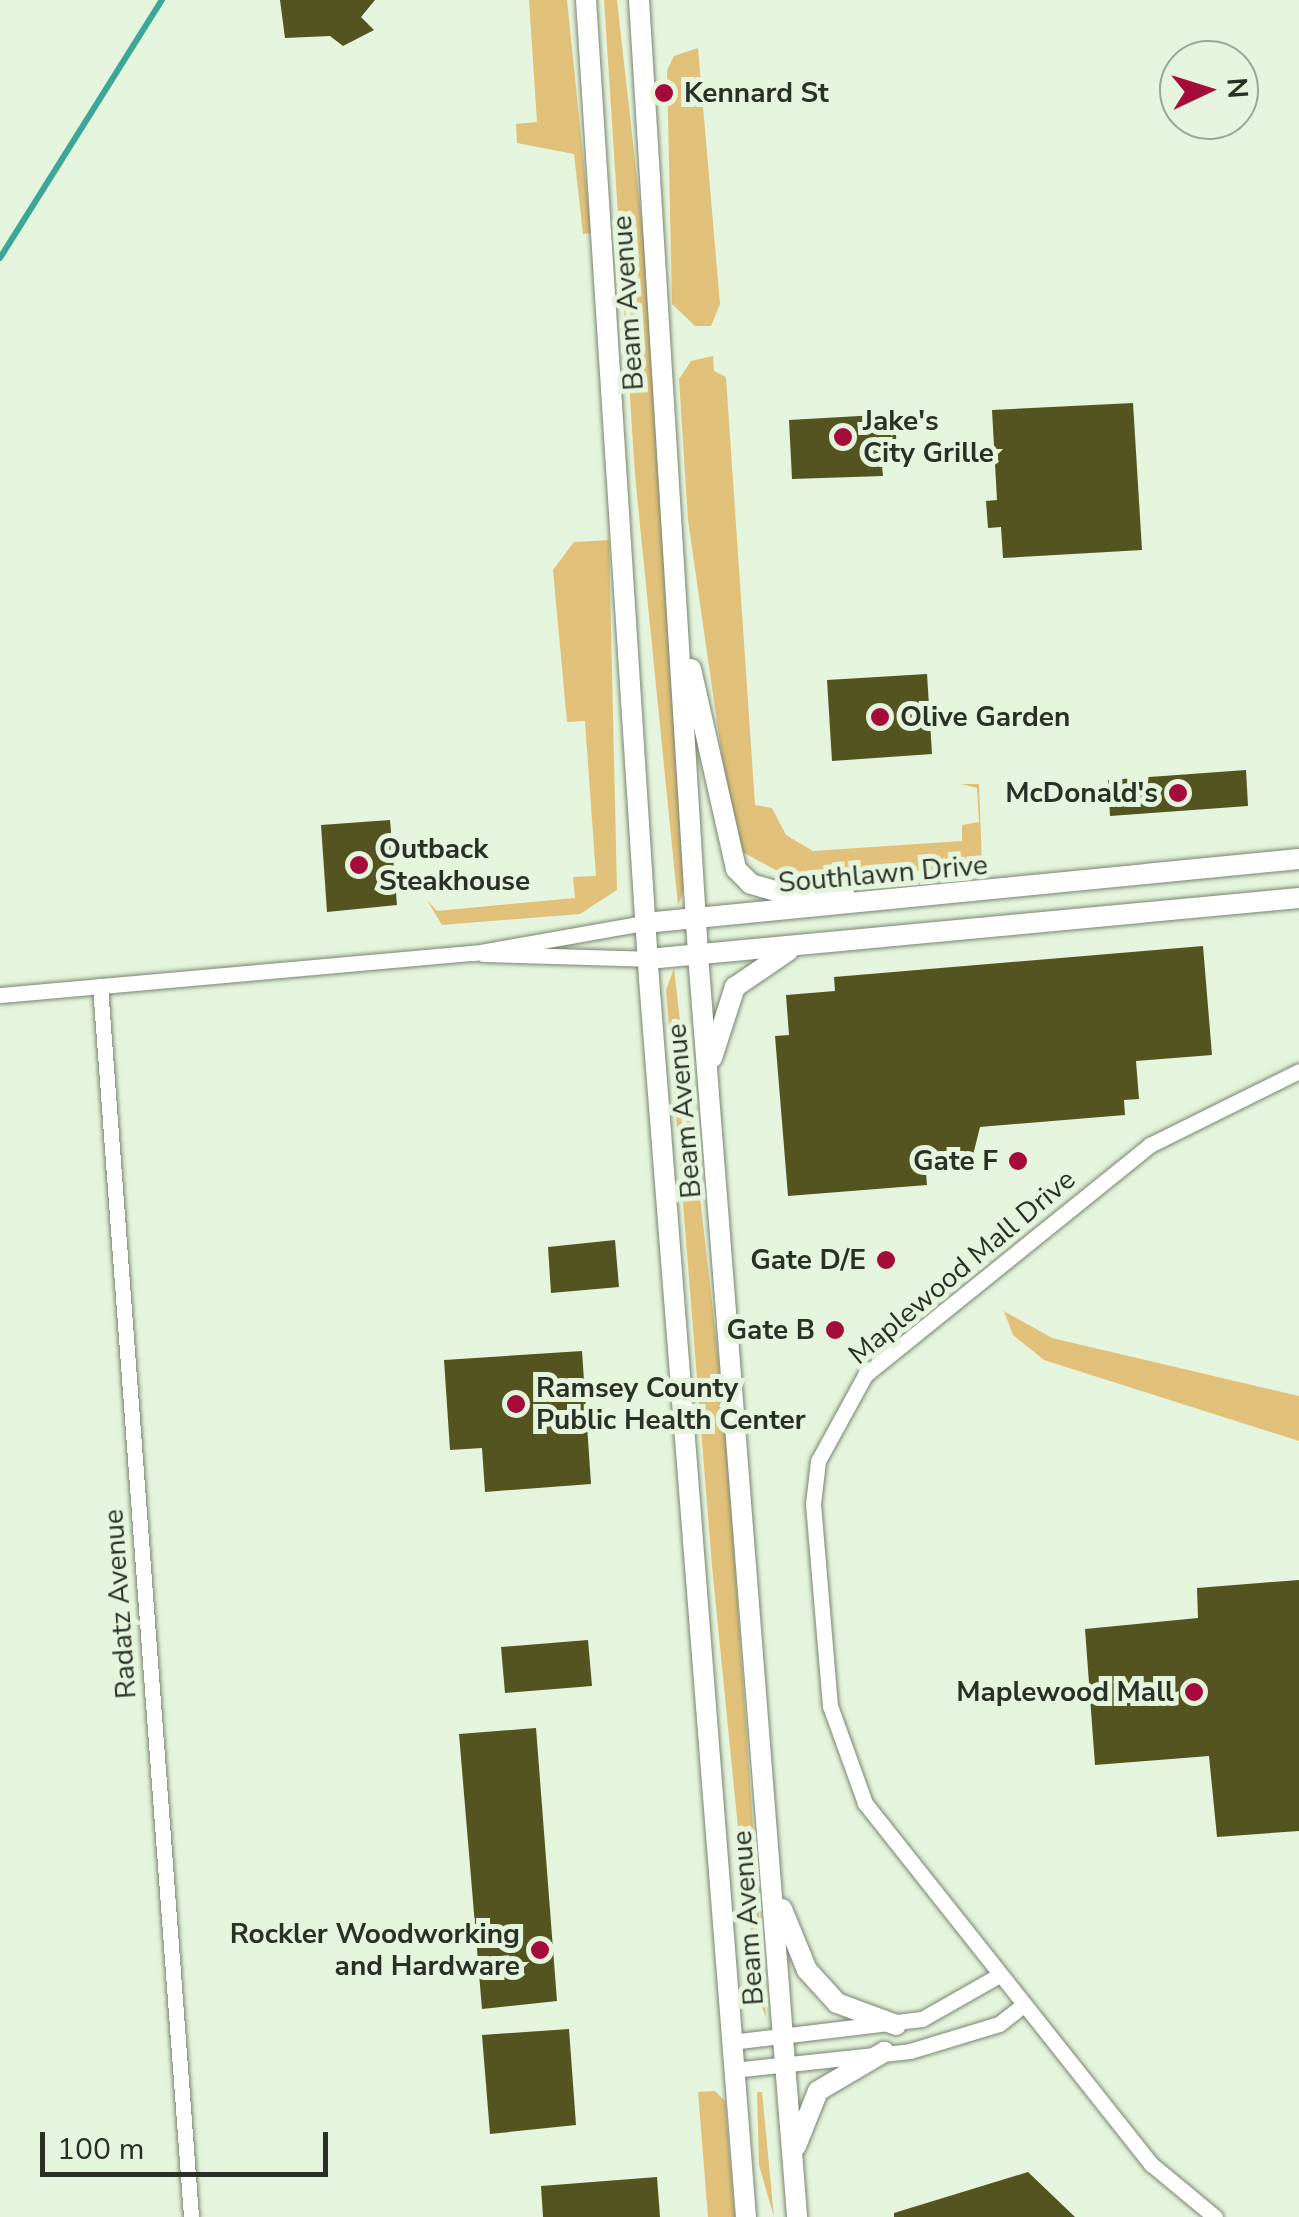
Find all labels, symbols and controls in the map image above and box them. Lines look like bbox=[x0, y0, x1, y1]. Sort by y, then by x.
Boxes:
north arrow bbox=[1159, 40, 1259, 140]
place label: Kennard St bbox=[684, 76, 829, 110]
text: N bbox=[1217, 76, 1257, 100]
marker: Kennard St bbox=[653, 82, 675, 104]
street label: Beam Avenue bbox=[605, 214, 651, 392]
place label: Jake's City Grille bbox=[863, 404, 994, 470]
marker: Jake's City Grille bbox=[832, 426, 854, 448]
place label: Olive Garden bbox=[900, 700, 1070, 734]
marker: Olive Garden bbox=[869, 706, 891, 728]
place label: McDonald's bbox=[1005, 776, 1158, 810]
marker: McDonald's bbox=[1167, 782, 1189, 804]
place label: Outback Steakhouse bbox=[379, 832, 530, 898]
street label: Southlawn Drive bbox=[777, 848, 989, 900]
marker: Outback Steakhouse bbox=[348, 854, 370, 876]
street label: Beam Avenue bbox=[660, 1022, 708, 1200]
place label: Gate F bbox=[913, 1144, 998, 1178]
marker: Gate F bbox=[1007, 1150, 1029, 1172]
street label: Maplewood Mall Drive bbox=[842, 1163, 1082, 1371]
place label: Gate D/E bbox=[750, 1243, 866, 1277]
marker: Gate D/E bbox=[875, 1249, 897, 1271]
place label: Gate B bbox=[726, 1313, 815, 1347]
marker: Gate B bbox=[824, 1319, 846, 1341]
place label: Ramsey County Public Health Center bbox=[536, 1371, 806, 1437]
marker: Ramsey County Public Health Center bbox=[505, 1393, 527, 1415]
street label: Radatz Avenue bbox=[97, 1508, 143, 1700]
place label: Maplewood Mall bbox=[956, 1675, 1174, 1709]
marker: Maplewood Mall bbox=[1183, 1681, 1205, 1703]
street label: Beam Avenue bbox=[725, 1829, 771, 2007]
place label: Rockler Woodworking and Hardware bbox=[230, 1917, 520, 1983]
marker: Rockler Woodworking and Hardware bbox=[529, 1939, 551, 1961]
scale bar bbox=[45, 2112, 332, 2174]
text: 100 m bbox=[57, 2129, 144, 2170]

